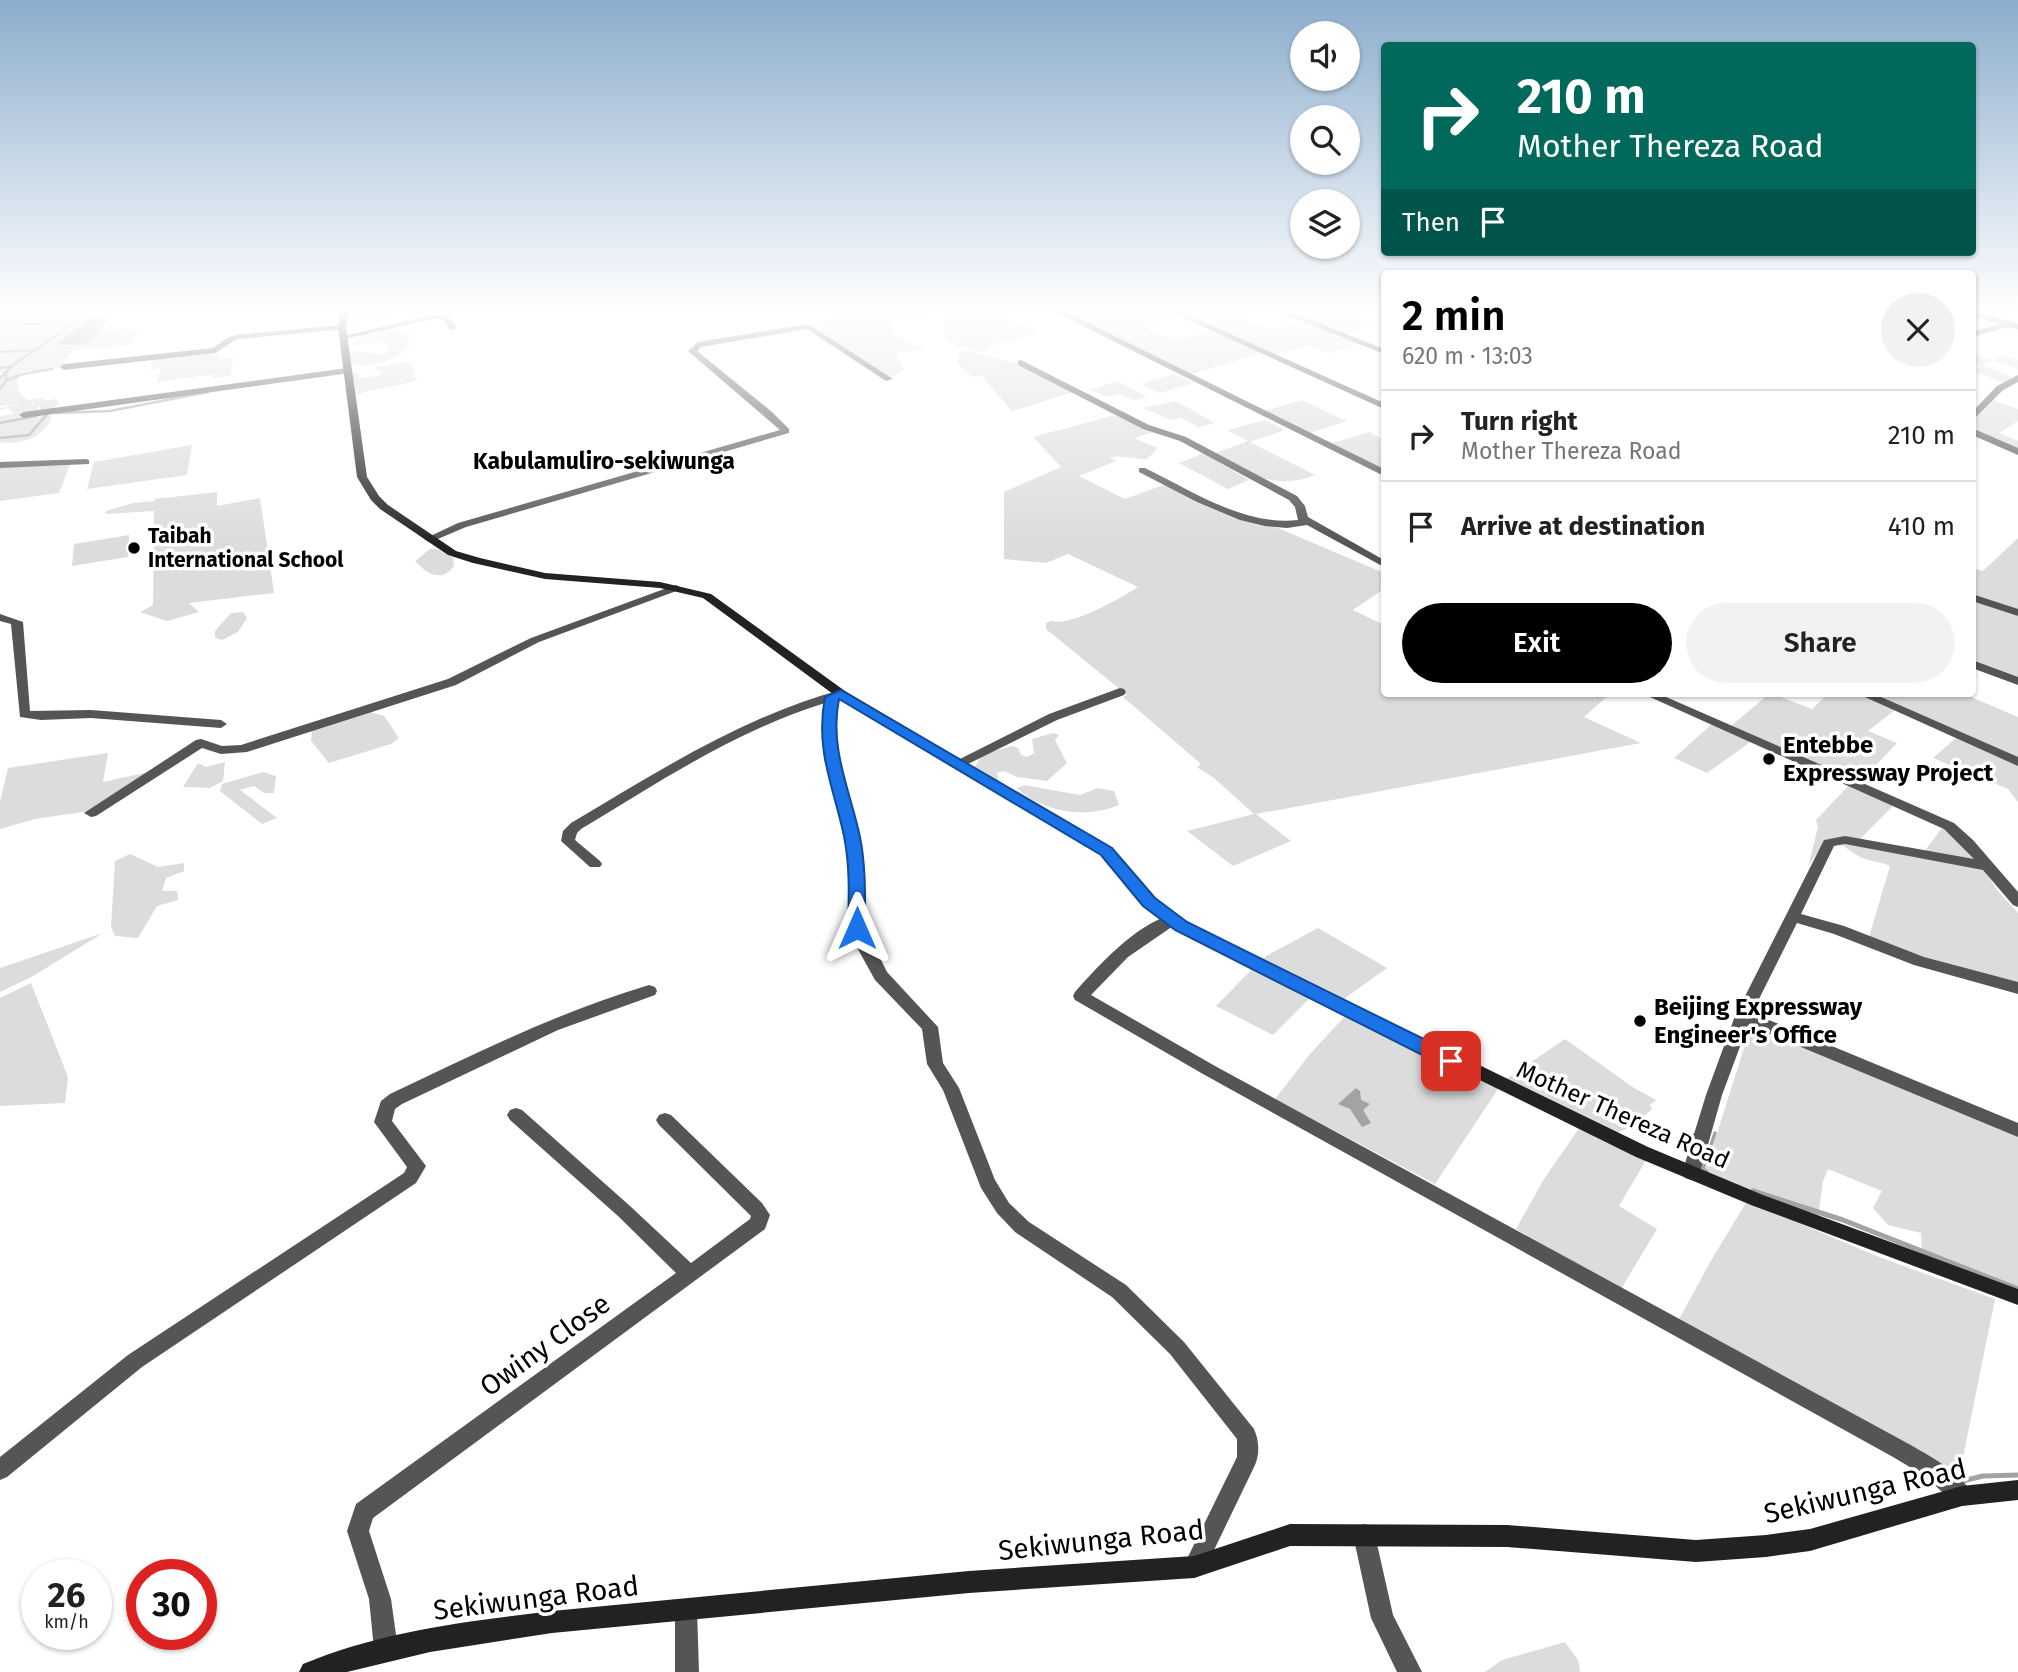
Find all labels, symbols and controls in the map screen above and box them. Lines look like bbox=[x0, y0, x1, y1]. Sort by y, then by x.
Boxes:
map controls bbox=[1290, 21, 1360, 259]
button: sound bbox=[1290, 21, 1360, 91]
text: 210 m bbox=[1517, 67, 1646, 126]
icon: right bbox=[1402, 70, 1493, 161]
button: search bbox=[1290, 105, 1360, 175]
text: Mother Thereza Road bbox=[1517, 127, 1824, 165]
button: layers bbox=[1290, 189, 1360, 259]
icon: arrive bbox=[1474, 203, 1512, 241]
text: Then bbox=[1402, 207, 1460, 238]
text: 2 min bbox=[1402, 291, 1506, 341]
button: close bbox=[1881, 293, 1955, 367]
text: 620 m · 13:03 bbox=[1402, 342, 1533, 370]
text: Turn right bbox=[1461, 406, 1578, 437]
icon: right bbox=[1402, 417, 1440, 455]
text: 210 m bbox=[1888, 420, 1955, 451]
text: Mother Thereza Road bbox=[1461, 437, 1681, 465]
district label: Kabulamuliro-sekiwunga bbox=[473, 447, 735, 475]
icon: arrive bbox=[1402, 508, 1440, 546]
text: Arrive at destination bbox=[1461, 511, 1705, 542]
text: 410 m bbox=[1888, 511, 1955, 542]
place label: Taibah International School bbox=[148, 523, 344, 573]
marker: Taibah International School bbox=[126, 540, 142, 556]
button: Exit bbox=[1402, 603, 1672, 683]
button: Share bbox=[1686, 603, 1955, 683]
place label: Entebbe Expressway Project bbox=[1783, 731, 1994, 787]
marker: Entebbe Expressway Project bbox=[1761, 751, 1777, 767]
position arrow bbox=[820, 891, 894, 965]
place label: Beijing Expressway Engineer's Office bbox=[1654, 993, 1863, 1049]
marker: Beijing Expressway Engineer's Office bbox=[1632, 1013, 1648, 1029]
pin bbox=[1421, 1031, 1481, 1091]
icon: arrive bbox=[1432, 1042, 1470, 1080]
street label: Mother Thereza Road bbox=[1512, 1055, 1734, 1175]
street label: Owiny Close bbox=[473, 1287, 617, 1403]
street label: Sekiwunga Road bbox=[1761, 1452, 1969, 1530]
street label: Sekiwunga Road bbox=[996, 1513, 1206, 1567]
speed limit sign: 30 bbox=[126, 1559, 217, 1650]
street label: Sekiwunga Road bbox=[431, 1569, 641, 1627]
text: 26 bbox=[48, 1574, 85, 1616]
text: km/h bbox=[44, 1611, 89, 1633]

